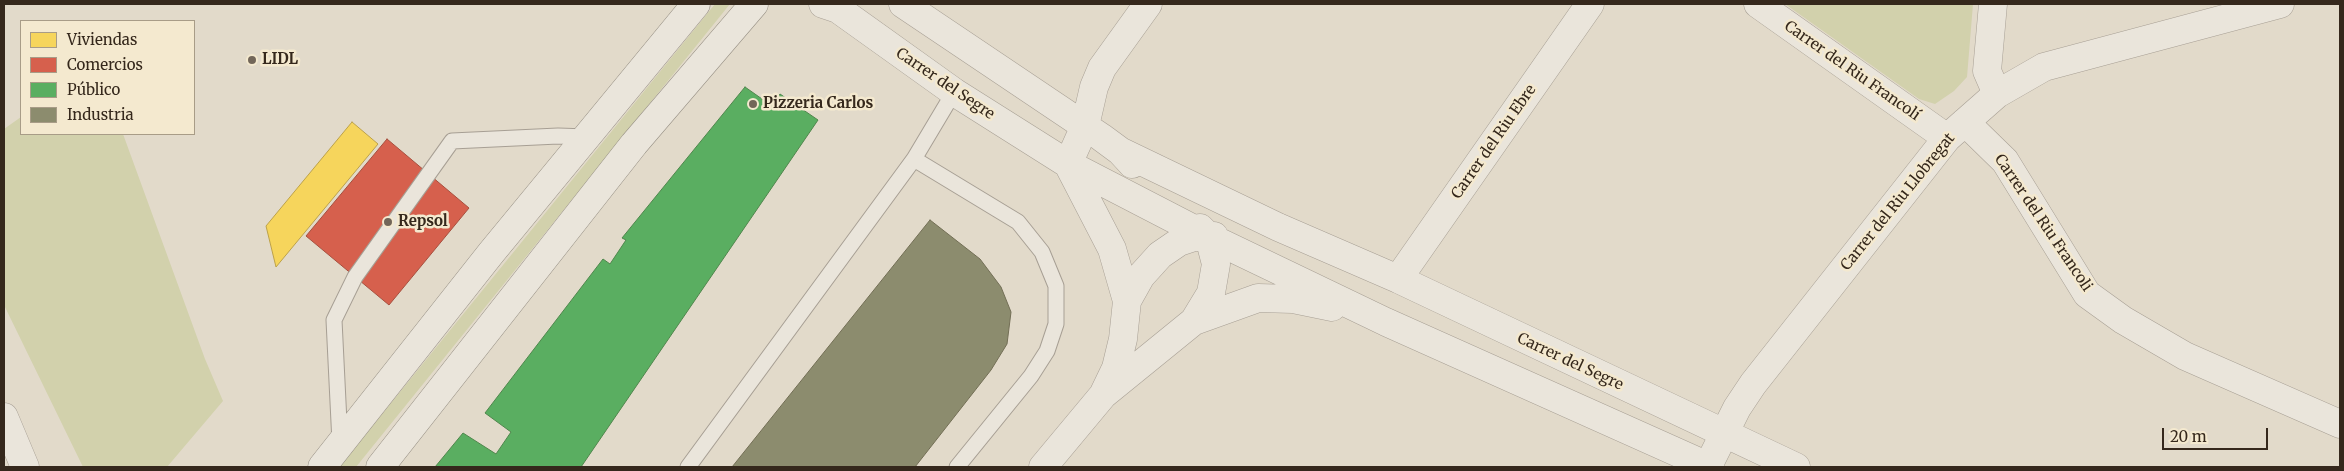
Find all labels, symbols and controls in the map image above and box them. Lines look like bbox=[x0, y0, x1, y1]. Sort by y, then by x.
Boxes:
street label: Carrer del Riu Francolí bbox=[1781, 17, 1923, 125]
legend bbox=[20, 20, 195, 135]
text: Viviendas bbox=[67, 30, 137, 49]
street label: Carrer del Segre bbox=[892, 44, 998, 124]
place label: LIDL bbox=[262, 51, 298, 69]
marker: LIDL bbox=[246, 54, 258, 66]
text: Comercios bbox=[67, 55, 143, 74]
text: Público bbox=[67, 80, 120, 99]
street label: Carrer del Riu Ebre bbox=[1448, 81, 1540, 203]
place label: Pizzeria Carlos bbox=[763, 95, 873, 113]
marker: Pizzeria Carlos bbox=[747, 98, 759, 110]
text: Industria bbox=[67, 105, 134, 124]
street label: Carrer del Riu Llobregat bbox=[1837, 130, 1959, 274]
street label: Carrer del Riu Francoli bbox=[1990, 151, 2096, 295]
place label: Repsol bbox=[398, 213, 448, 231]
marker: Repsol bbox=[382, 216, 394, 228]
street label: Carrer del Segre bbox=[1514, 330, 1626, 394]
scale bar bbox=[2164, 418, 2270, 450]
text: 20 m bbox=[2170, 427, 2207, 446]

